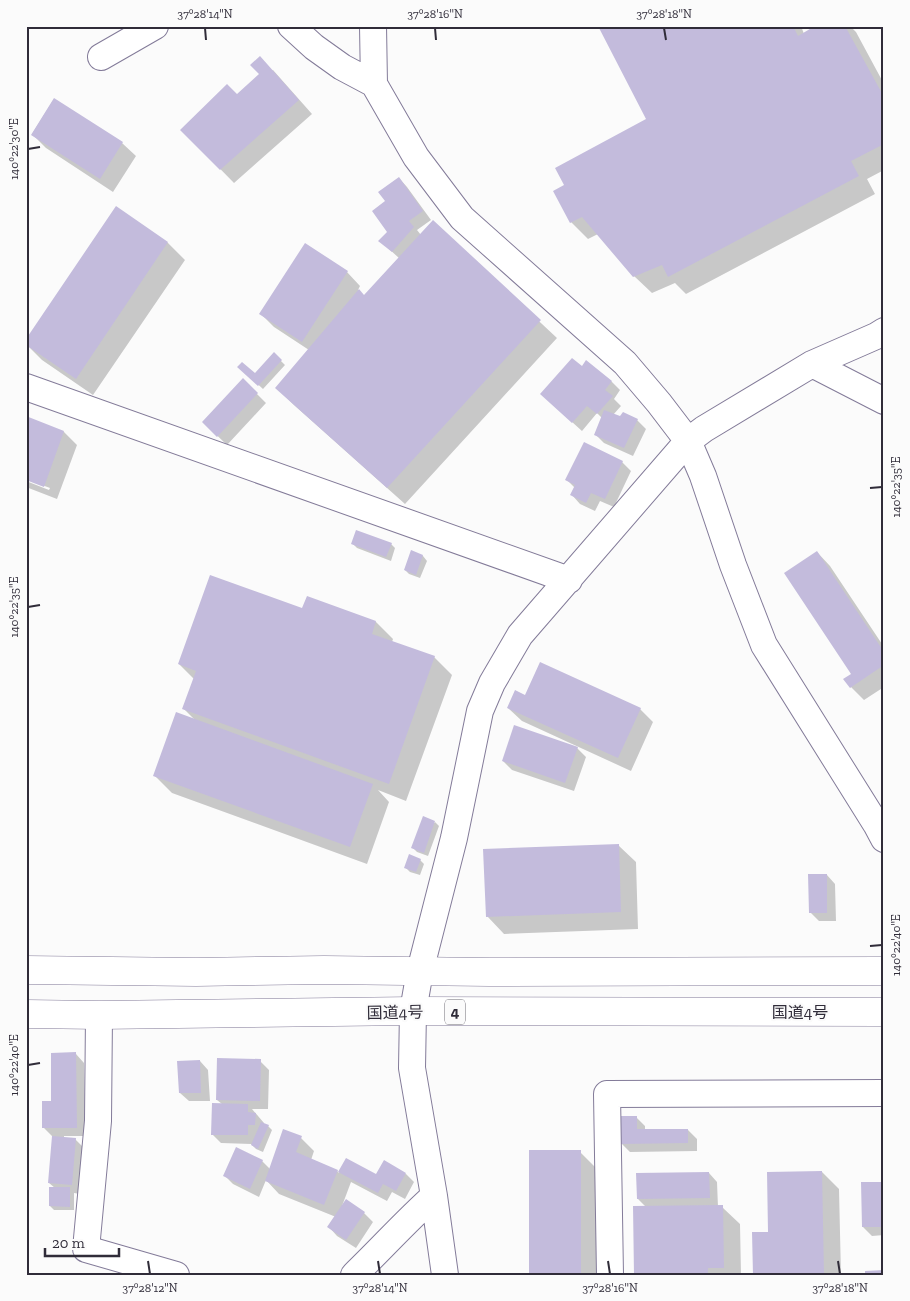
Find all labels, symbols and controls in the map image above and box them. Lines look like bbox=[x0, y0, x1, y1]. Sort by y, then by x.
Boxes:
text: 37°28'14"N bbox=[177, 7, 233, 21]
text: 37°28'16"N bbox=[407, 7, 463, 21]
text: 37°28'18"N bbox=[636, 7, 692, 21]
text: 140°22'30"E bbox=[7, 118, 21, 180]
text: 140°22'35"E bbox=[889, 457, 903, 517]
text: 140°22'35"E bbox=[7, 577, 21, 637]
text: 140°22'40"E bbox=[889, 914, 903, 976]
road number: 4 bbox=[445, 1000, 465, 1024]
street label: 国道4号 bbox=[367, 1003, 423, 1022]
street label: 国道4号 bbox=[772, 1003, 828, 1022]
text: 140°22'40"E bbox=[7, 1034, 21, 1096]
scale bar bbox=[45, 1226, 119, 1258]
text: 20 m bbox=[52, 1234, 85, 1252]
text: 37°28'12"N bbox=[122, 1281, 178, 1295]
text: 37°28'14"N bbox=[352, 1281, 408, 1295]
text: 37°28'16"N bbox=[582, 1281, 638, 1295]
text: 37°28'18"N bbox=[812, 1281, 868, 1295]

